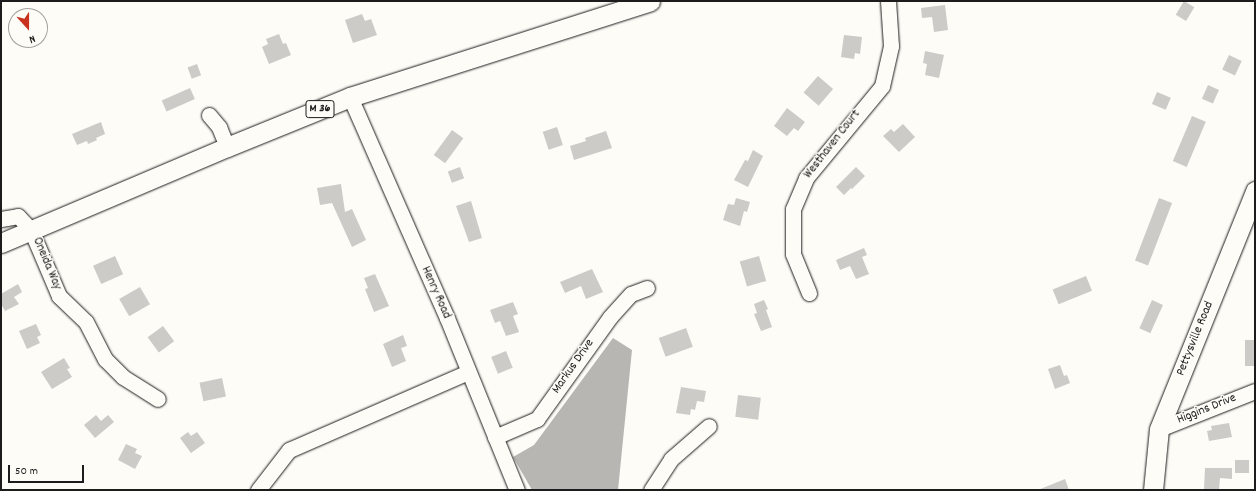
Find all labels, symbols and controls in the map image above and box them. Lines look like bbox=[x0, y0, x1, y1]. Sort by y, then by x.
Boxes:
north arrow bbox=[8, 8, 48, 48]
text: N bbox=[27, 30, 37, 47]
road number: M 36 bbox=[305, 99, 335, 119]
street label: Westhaven Court bbox=[801, 107, 865, 183]
street label: Oneida Way bbox=[28, 235, 64, 293]
street label: Henry Road bbox=[417, 264, 453, 322]
street label: Pettysville Road bbox=[1174, 299, 1218, 379]
street label: Markus Drive bbox=[550, 337, 598, 397]
street label: Higgins Drive bbox=[1175, 391, 1239, 429]
scale bar bbox=[10, 457, 86, 483]
text: 50 m bbox=[15, 463, 38, 480]

